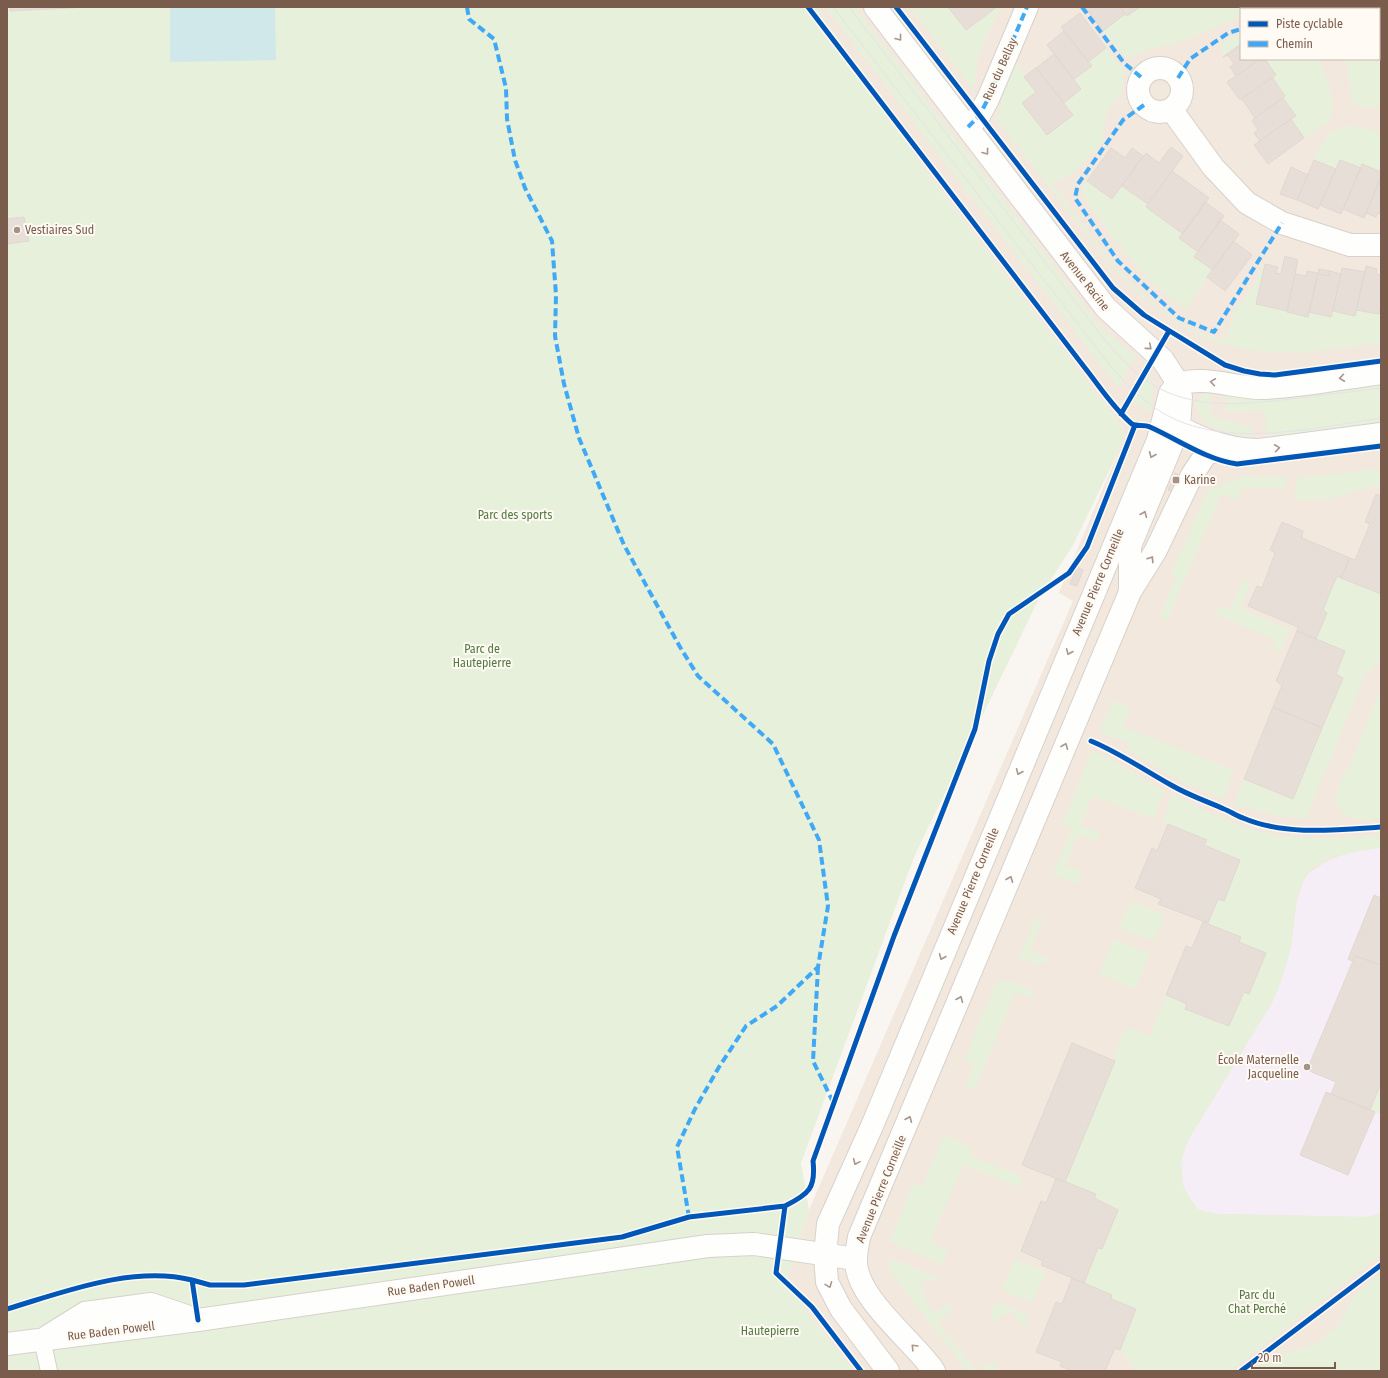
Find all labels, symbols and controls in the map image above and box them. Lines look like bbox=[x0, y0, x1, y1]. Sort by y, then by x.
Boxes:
legend bbox=[1240, 8, 1380, 60]
text: Piste cyclable bbox=[1276, 17, 1343, 31]
one-way arrow bbox=[894, 33, 901, 40]
street label: Rue du Bellay bbox=[980, 35, 1020, 102]
text: Chemin bbox=[1276, 37, 1313, 51]
one-way arrow bbox=[982, 147, 989, 154]
place label: Vestiaires Sud bbox=[25, 223, 94, 237]
marker: Vestiaires Sud bbox=[12, 225, 22, 235]
street label: Avenue Racine bbox=[1057, 248, 1113, 314]
one-way arrow bbox=[1144, 342, 1152, 349]
one-way arrow bbox=[1339, 373, 1345, 382]
one-way arrow bbox=[1210, 378, 1217, 387]
one-way arrow bbox=[1274, 443, 1280, 452]
one-way arrow bbox=[1148, 451, 1156, 458]
place label: Karine bbox=[1184, 473, 1216, 487]
marker: Karine bbox=[1171, 475, 1181, 485]
park label: Parc des sports bbox=[478, 508, 552, 522]
one-way arrow bbox=[1139, 510, 1147, 518]
street label: Avenue Pierre Corneille bbox=[1069, 526, 1127, 638]
one-way arrow bbox=[1146, 556, 1153, 563]
park label: Parc de Hautepierre bbox=[453, 642, 511, 670]
one-way arrow bbox=[1065, 649, 1073, 656]
one-way arrow bbox=[1060, 742, 1068, 749]
one-way arrow bbox=[1015, 769, 1023, 776]
street label: Avenue Pierre Corneille bbox=[944, 825, 1002, 937]
one-way arrow bbox=[1005, 876, 1013, 884]
one-way arrow bbox=[939, 953, 947, 960]
one-way arrow bbox=[955, 996, 963, 1004]
place label: École Maternelle Jacqueline bbox=[1218, 1052, 1299, 1081]
marker: École Maternelle Jacqueline bbox=[1302, 1062, 1312, 1072]
one-way arrow bbox=[905, 1115, 913, 1122]
street label: Avenue Pierre Corneille bbox=[853, 1133, 909, 1245]
one-way arrow bbox=[852, 1158, 860, 1165]
street label: Rue Baden Powell bbox=[387, 1273, 475, 1299]
one-way arrow bbox=[825, 1282, 833, 1289]
park label: Parc du Chat Perché bbox=[1228, 1288, 1286, 1316]
street label: Rue Baden Powell bbox=[67, 1319, 155, 1343]
park label: Hautepierre bbox=[741, 1324, 799, 1338]
one-way arrow bbox=[911, 1344, 919, 1352]
scale bar bbox=[1252, 1344, 1335, 1370]
text: 20 m bbox=[1258, 1351, 1282, 1365]

